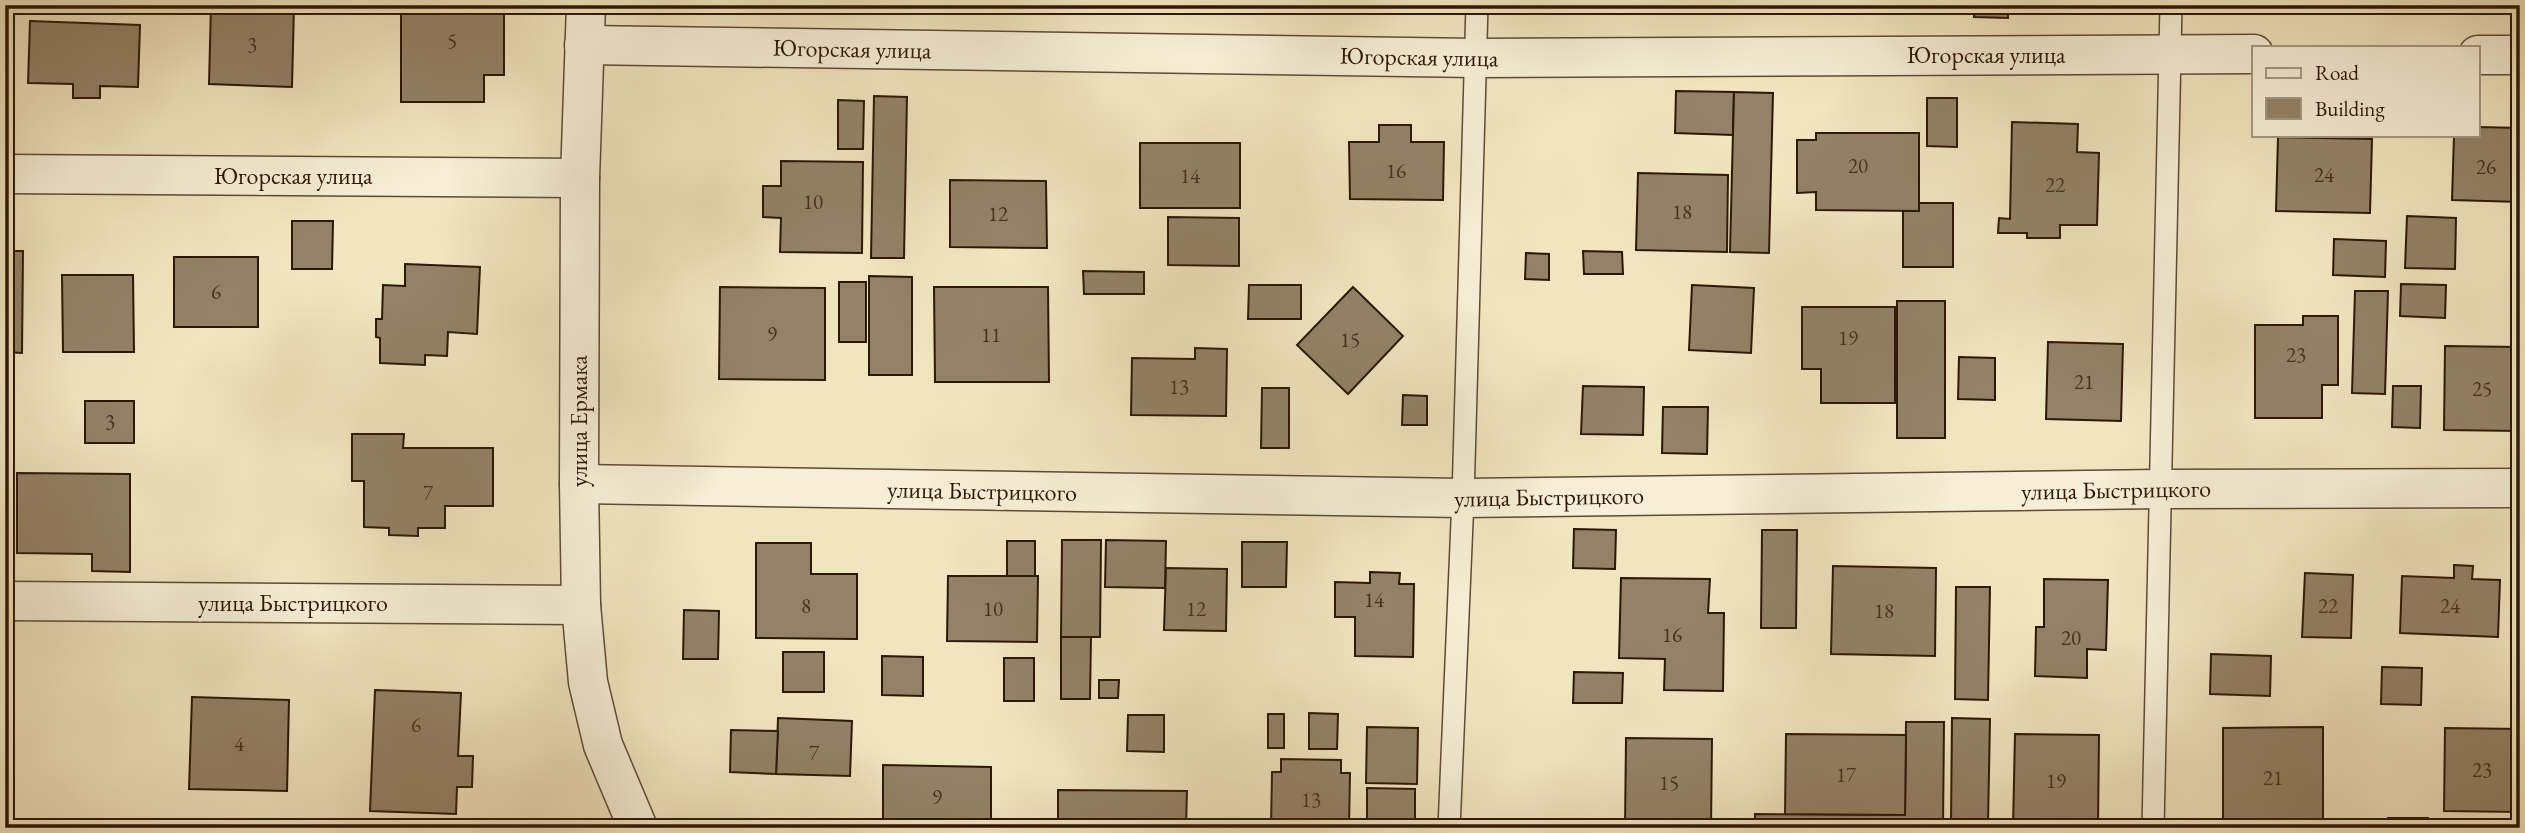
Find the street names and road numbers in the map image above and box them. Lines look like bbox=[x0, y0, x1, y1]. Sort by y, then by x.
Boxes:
street label: Югорская улица bbox=[772, 32, 932, 65]
street label: Югорская улица bbox=[1906, 39, 2066, 70]
street label: Югорская улица bbox=[1339, 40, 1499, 73]
street label: Югорская улица bbox=[213, 160, 373, 191]
street label: улица Ермака bbox=[563, 355, 594, 487]
street label: улица Быстрицкого bbox=[2021, 472, 2211, 507]
street label: улица Быстрицкого bbox=[887, 473, 1077, 508]
street label: улица Быстрицкого bbox=[1454, 479, 1644, 514]
street label: улица Быстрицкого bbox=[198, 587, 388, 618]

